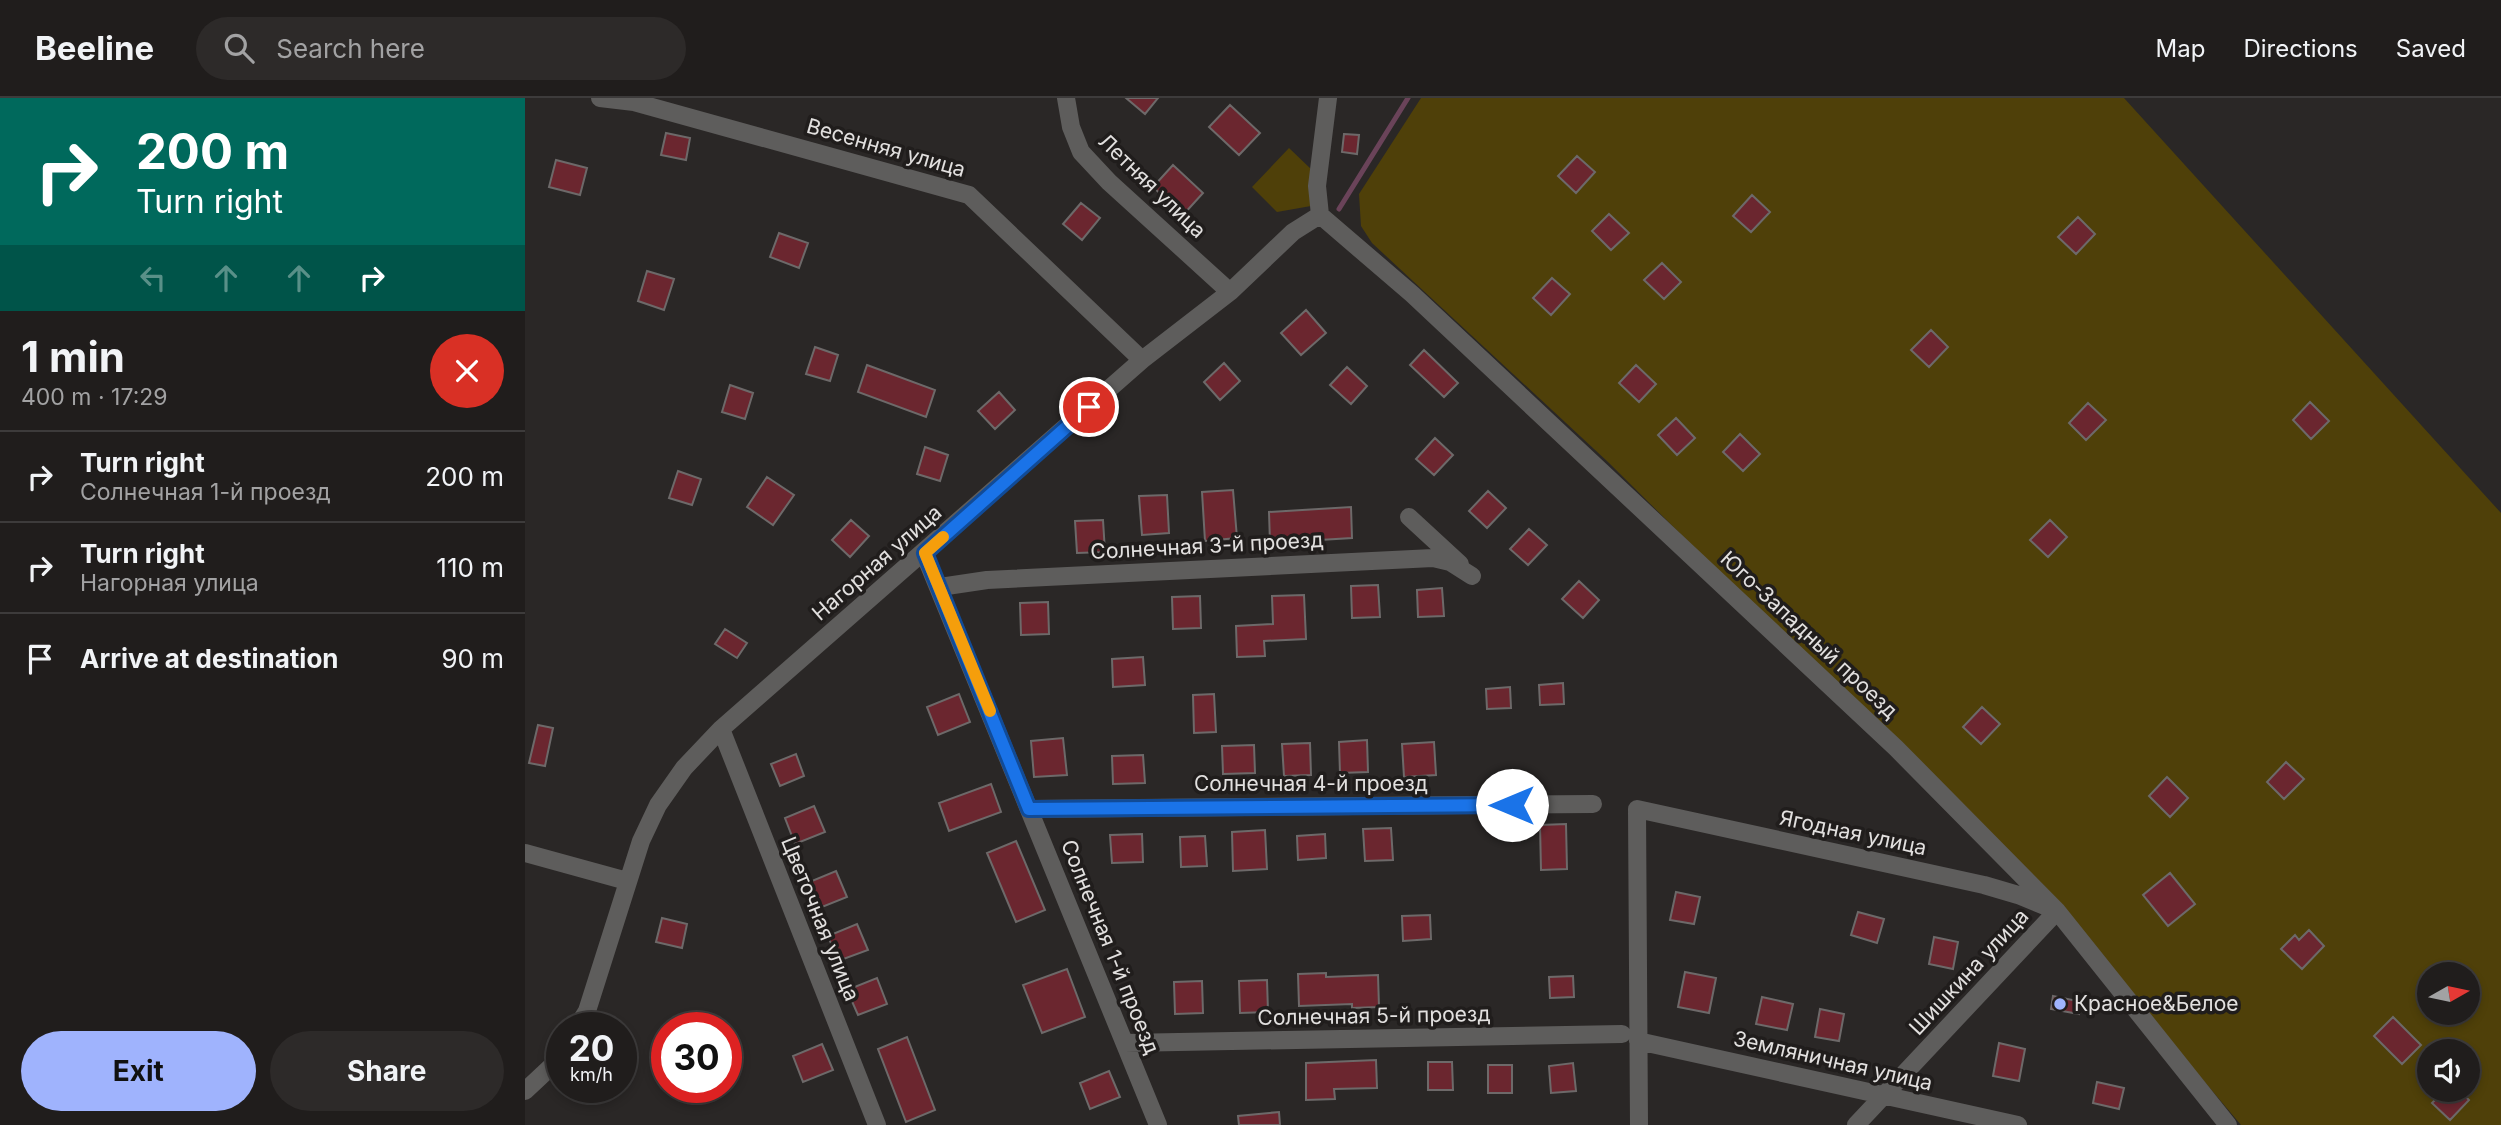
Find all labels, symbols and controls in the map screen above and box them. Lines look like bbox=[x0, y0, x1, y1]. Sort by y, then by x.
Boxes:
search box bbox=[196, 17, 686, 80]
text: Beeline bbox=[35, 28, 154, 68]
icon: search bbox=[220, 29, 258, 67]
text: Search here bbox=[276, 33, 425, 64]
text: Map bbox=[2156, 34, 2205, 63]
text: Directions bbox=[2243, 34, 2358, 63]
text: Saved bbox=[2396, 34, 2466, 63]
street label: Весенняя улица bbox=[804, 113, 968, 182]
text: 200 m bbox=[136, 122, 289, 181]
icon: right bbox=[21, 126, 112, 217]
street label: Летняя улица bbox=[1094, 128, 1211, 243]
text: Turn right bbox=[136, 182, 283, 221]
icon: left bbox=[134, 259, 172, 297]
icon: ahead bbox=[207, 259, 245, 297]
icon: ahead bbox=[280, 259, 318, 297]
icon: right bbox=[353, 259, 391, 297]
text: 1 min bbox=[21, 331, 125, 382]
button: close bbox=[430, 334, 504, 408]
pin bbox=[1059, 377, 1119, 437]
text: 400 m · 17:29 bbox=[21, 383, 168, 411]
icon: arrive bbox=[1070, 388, 1108, 426]
text: Turn right bbox=[80, 447, 205, 478]
icon: right bbox=[21, 458, 59, 496]
text: 200 m bbox=[425, 461, 504, 492]
text: Солнечная 1-й проезд bbox=[80, 478, 331, 506]
street label: Нагорная улица bbox=[807, 500, 946, 626]
street label: Солнечная 3-й проезд bbox=[1090, 527, 1324, 564]
text: Turn right bbox=[80, 538, 205, 569]
street label: Юго-Западный проезд bbox=[1716, 546, 1903, 723]
icon: right bbox=[21, 549, 59, 587]
text: 110 m bbox=[436, 552, 504, 583]
text: Нагорная улица bbox=[80, 569, 259, 597]
icon: arrive bbox=[21, 640, 59, 678]
text: Arrive at destination bbox=[80, 643, 339, 674]
text: 90 m bbox=[441, 643, 504, 674]
position arrow bbox=[1475, 768, 1549, 842]
street label: Солнечная 4-й проезд bbox=[1194, 771, 1428, 796]
street label: Ягодная улица bbox=[1777, 805, 1929, 860]
street label: Цветочная улица bbox=[776, 833, 865, 1005]
street label: Солнечная 1-й проезд bbox=[1056, 836, 1165, 1058]
street label: Шишкина улица bbox=[1904, 903, 2033, 1040]
north arrow bbox=[2417, 962, 2480, 1026]
map controls bbox=[2417, 962, 2480, 1102]
place label: Красное&Белое bbox=[2074, 991, 2238, 1016]
marker: Красное&Белое bbox=[2052, 996, 2068, 1012]
street label: Солнечная 5-й проезд bbox=[1257, 1001, 1491, 1030]
speed limit sign: 30 bbox=[651, 1012, 742, 1103]
street label: Земляничная улица bbox=[1731, 1025, 1935, 1096]
text: 20 bbox=[569, 1027, 614, 1069]
button: Exit bbox=[21, 1031, 256, 1111]
button: Share bbox=[270, 1031, 504, 1111]
button: sound bbox=[2417, 1039, 2480, 1102]
text: km/h bbox=[570, 1064, 613, 1085]

